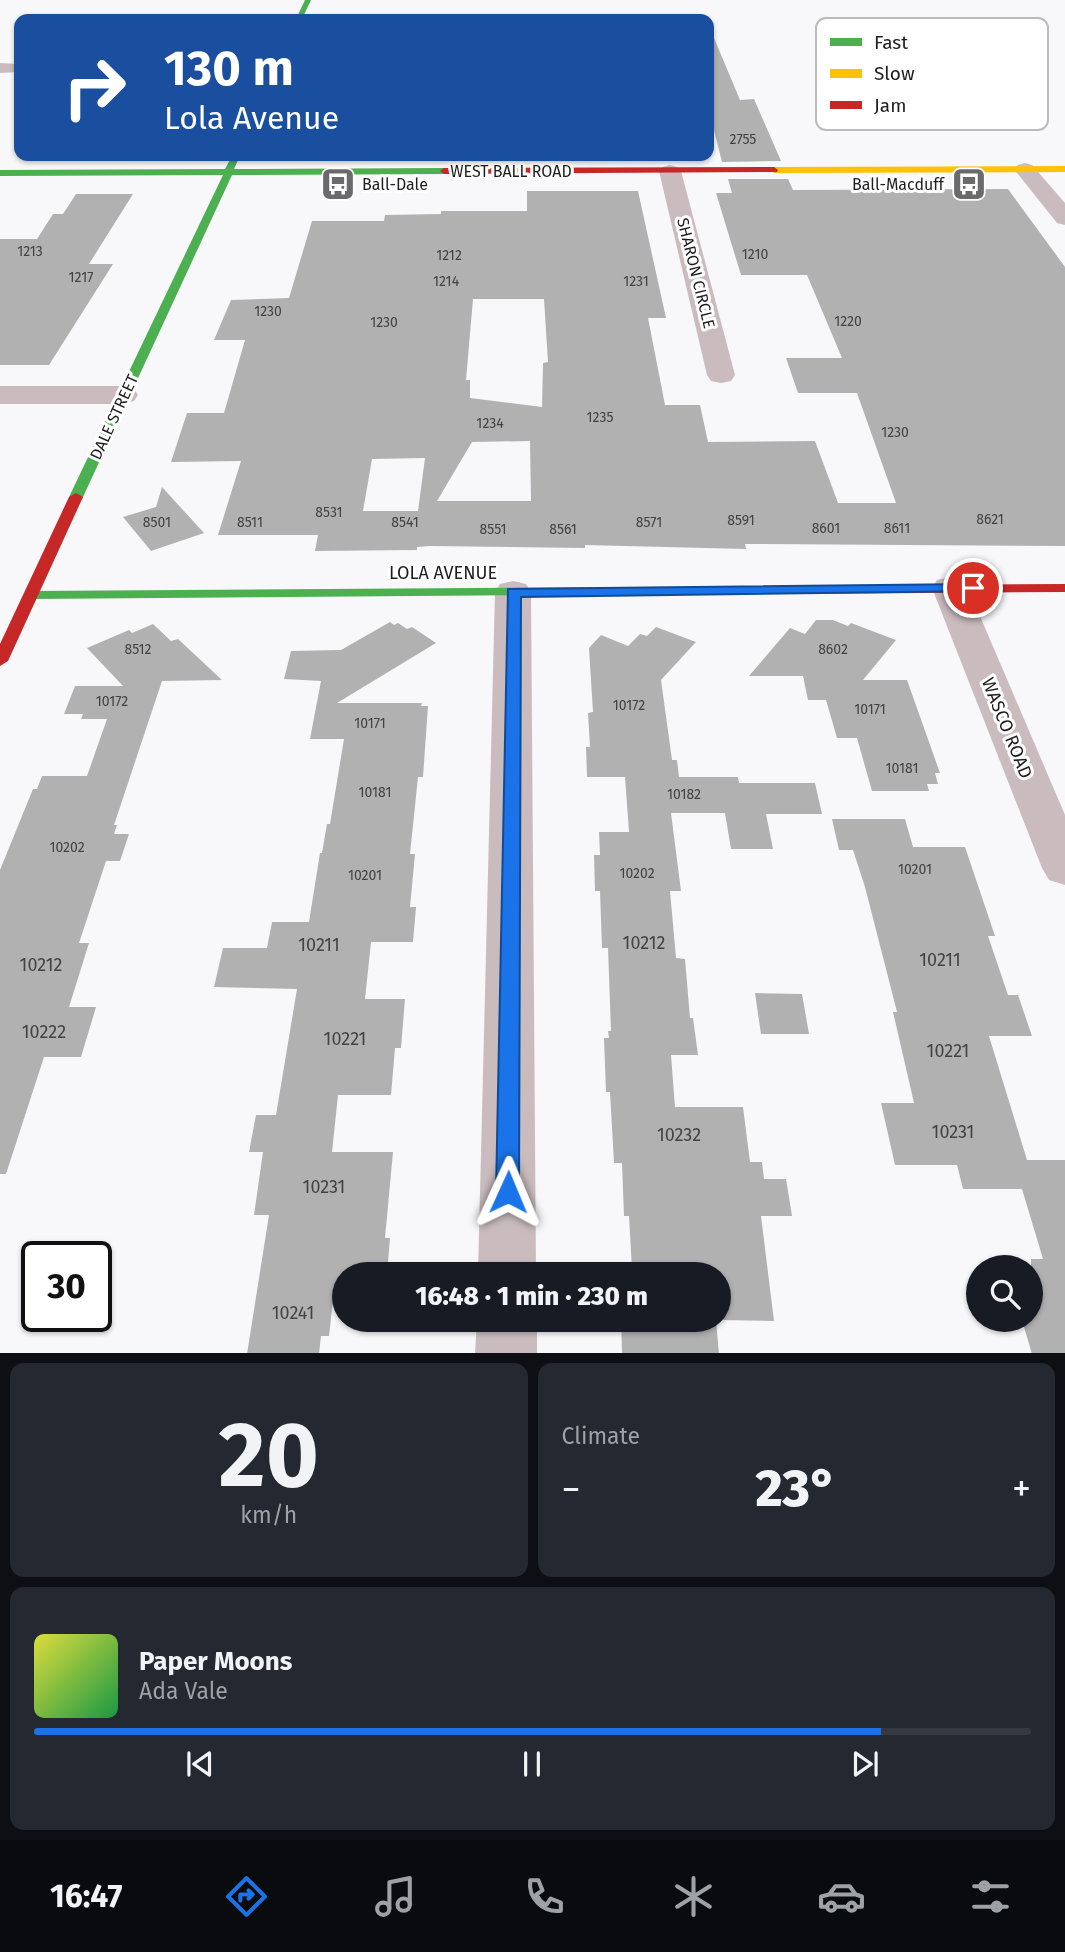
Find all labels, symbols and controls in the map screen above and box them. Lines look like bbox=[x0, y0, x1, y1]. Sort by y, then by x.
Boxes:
legend bbox=[816, 18, 1048, 130]
text: Fast bbox=[874, 31, 908, 54]
text: 130 m bbox=[164, 39, 294, 98]
icon: right bbox=[49, 42, 140, 133]
text: Slow bbox=[874, 62, 915, 85]
text: Jam bbox=[874, 94, 906, 117]
text: Lola Avenue bbox=[164, 99, 339, 137]
house number: 2755 bbox=[730, 131, 756, 148]
street label: WEST BALL ROAD bbox=[450, 162, 572, 181]
bus stop icon: Ball-Dale bbox=[319, 165, 357, 203]
bus stop icon: Ball-Macduff bbox=[950, 165, 988, 203]
place label: Ball-Dale bbox=[362, 175, 428, 194]
place label: Ball-Macduff bbox=[852, 175, 946, 194]
street label: SHARON CIRCLE bbox=[673, 216, 719, 330]
house number: 1213 bbox=[17, 243, 43, 260]
house number: 1210 bbox=[742, 246, 768, 263]
house number: 1212 bbox=[436, 247, 462, 264]
house number: 1217 bbox=[69, 269, 93, 286]
house number: 1214 bbox=[433, 273, 460, 290]
house number: 1231 bbox=[623, 273, 649, 290]
house number: 1230 bbox=[254, 303, 282, 320]
house number: 1220 bbox=[834, 313, 862, 330]
house number: 1230 bbox=[370, 314, 398, 331]
street label: DALE STREET bbox=[86, 371, 142, 463]
house number: 1235 bbox=[587, 409, 613, 426]
house number: 1234 bbox=[476, 415, 504, 432]
house number: 1230 bbox=[881, 424, 909, 441]
house number: 8531 bbox=[315, 504, 343, 521]
house number: 8621 bbox=[976, 511, 1004, 528]
house number: 8591 bbox=[727, 512, 755, 529]
house number: 8501 bbox=[143, 514, 171, 531]
house number: 8511 bbox=[237, 514, 263, 531]
house number: 8541 bbox=[391, 514, 419, 531]
house number: 8571 bbox=[636, 514, 662, 531]
house number: 8601 bbox=[812, 520, 840, 537]
house number: 8611 bbox=[884, 520, 910, 537]
house number: 8551 bbox=[479, 521, 507, 538]
house number: 8561 bbox=[549, 521, 577, 538]
pin bbox=[943, 558, 1003, 618]
street label: LOLA AVENUE bbox=[389, 562, 497, 584]
icon: arrive bbox=[954, 569, 992, 607]
house number: 8512 bbox=[124, 641, 152, 658]
house number: 8602 bbox=[818, 641, 848, 658]
street label: WASCO ROAD bbox=[977, 674, 1037, 782]
house number: 10172 bbox=[96, 693, 128, 710]
house number: 10172 bbox=[613, 697, 645, 714]
house number: 10171 bbox=[854, 701, 886, 718]
house number: 10171 bbox=[354, 715, 386, 732]
house number: 10181 bbox=[886, 760, 918, 777]
house number: 10181 bbox=[359, 784, 391, 801]
house number: 10182 bbox=[667, 786, 701, 803]
house number: 10202 bbox=[49, 839, 85, 856]
house number: 10201 bbox=[898, 861, 932, 878]
house number: 10202 bbox=[619, 865, 655, 882]
house number: 10201 bbox=[348, 867, 382, 884]
house number: 10212 bbox=[623, 932, 665, 954]
house number: 10211 bbox=[298, 934, 340, 956]
house number: 10211 bbox=[919, 949, 961, 971]
house number: 10212 bbox=[20, 954, 62, 976]
house number: 10222 bbox=[22, 1021, 66, 1043]
house number: 10221 bbox=[324, 1028, 366, 1050]
house number: 10221 bbox=[927, 1040, 969, 1062]
house number: 10231 bbox=[932, 1121, 974, 1143]
house number: 10232 bbox=[657, 1124, 701, 1146]
position arrow bbox=[471, 1155, 545, 1229]
house number: 10231 bbox=[303, 1176, 345, 1198]
speed limit sign: 30 bbox=[21, 1241, 112, 1332]
map controls bbox=[966, 1255, 1043, 1332]
button: search bbox=[966, 1255, 1043, 1332]
text: 16:48 · 1 min · 230 m bbox=[415, 1281, 648, 1312]
house number: 10241 bbox=[272, 1302, 314, 1324]
text: 20 bbox=[219, 1401, 319, 1510]
text: Climate bbox=[562, 1422, 640, 1450]
text: 23° bbox=[756, 1457, 837, 1520]
text: − bbox=[562, 1466, 581, 1512]
text: + bbox=[1012, 1466, 1031, 1512]
text: km/h bbox=[240, 1501, 297, 1529]
text: Paper Moons bbox=[139, 1646, 292, 1677]
text: Ada Vale bbox=[139, 1677, 228, 1705]
icon: previous bbox=[181, 1745, 219, 1783]
icon: pause bbox=[513, 1745, 551, 1783]
icon: next bbox=[846, 1745, 884, 1783]
icon: directions bbox=[222, 1872, 271, 1921]
icon: music bbox=[371, 1872, 420, 1921]
icon: phone bbox=[520, 1872, 569, 1921]
icon: climate bbox=[669, 1872, 718, 1921]
icon: car bbox=[817, 1872, 866, 1921]
icon: filters bbox=[966, 1872, 1015, 1921]
text: 16:47 bbox=[50, 1877, 122, 1915]

